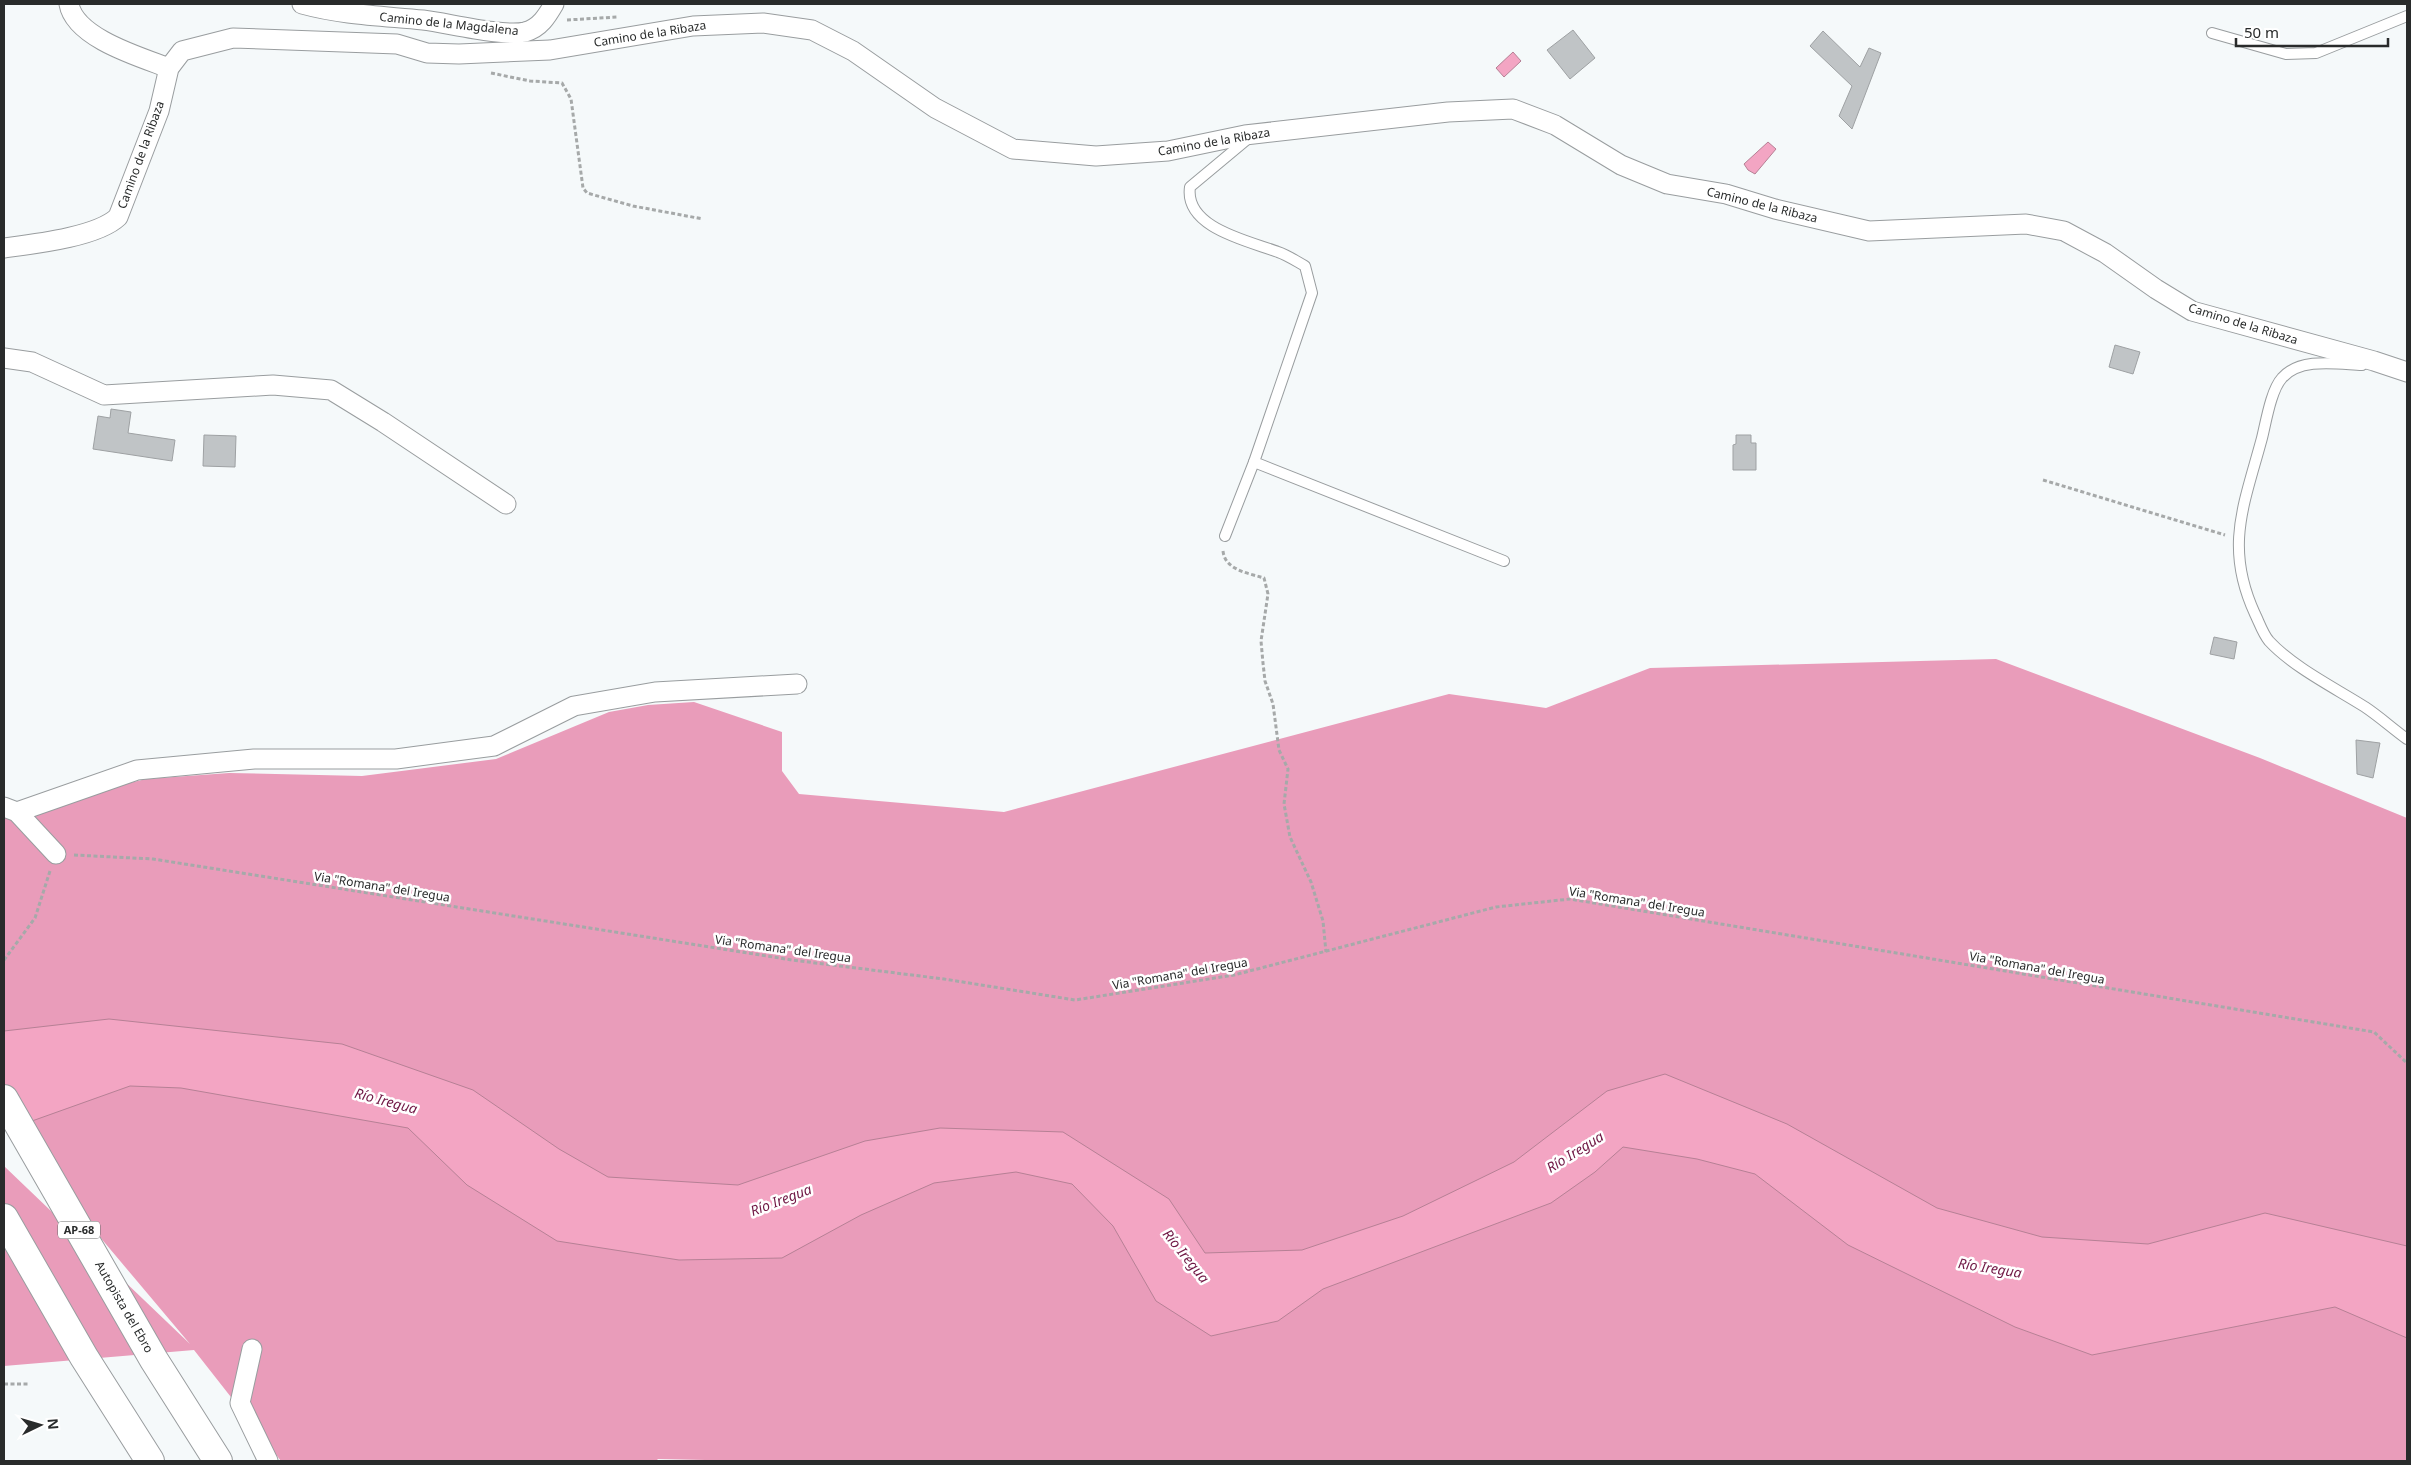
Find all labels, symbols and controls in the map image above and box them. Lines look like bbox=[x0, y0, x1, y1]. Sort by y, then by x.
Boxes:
street label: Camino de la Magdalena bbox=[379, 8, 519, 39]
scale bar bbox=[2236, 15, 2388, 47]
street label: Camino de la Ribaza bbox=[592, 16, 707, 51]
text: 50 m bbox=[2244, 22, 2279, 42]
street label: Camino de la Ribaza bbox=[113, 98, 168, 211]
street label: Camino de la Ribaza bbox=[1156, 123, 1271, 160]
street label: Camino de la Ribaza bbox=[1705, 183, 1819, 227]
street label: Camino de la Ribaza bbox=[2186, 299, 2300, 348]
street label: Via "Romana" del Iregua bbox=[313, 867, 451, 906]
street label: Via "Romana" del Iregua bbox=[1568, 882, 1706, 921]
street label: Via "Romana" del Iregua bbox=[714, 931, 852, 966]
street label: Via "Romana" del Iregua bbox=[1968, 947, 2106, 988]
street label: Via "Romana" del Iregua bbox=[1111, 953, 1249, 994]
water label: Río Iregua bbox=[353, 1083, 420, 1118]
water label: Río Iregua bbox=[1543, 1127, 1607, 1177]
water label: Río Iregua bbox=[747, 1179, 814, 1220]
road number: AP-68 bbox=[58, 1222, 100, 1238]
water label: Río Iregua bbox=[1159, 1225, 1214, 1287]
water label: Río Iregua bbox=[1957, 1253, 2023, 1282]
street label: Autopista del Ebro bbox=[91, 1258, 158, 1356]
north arrow bbox=[15, 1400, 65, 1450]
text: N bbox=[43, 1417, 63, 1430]

